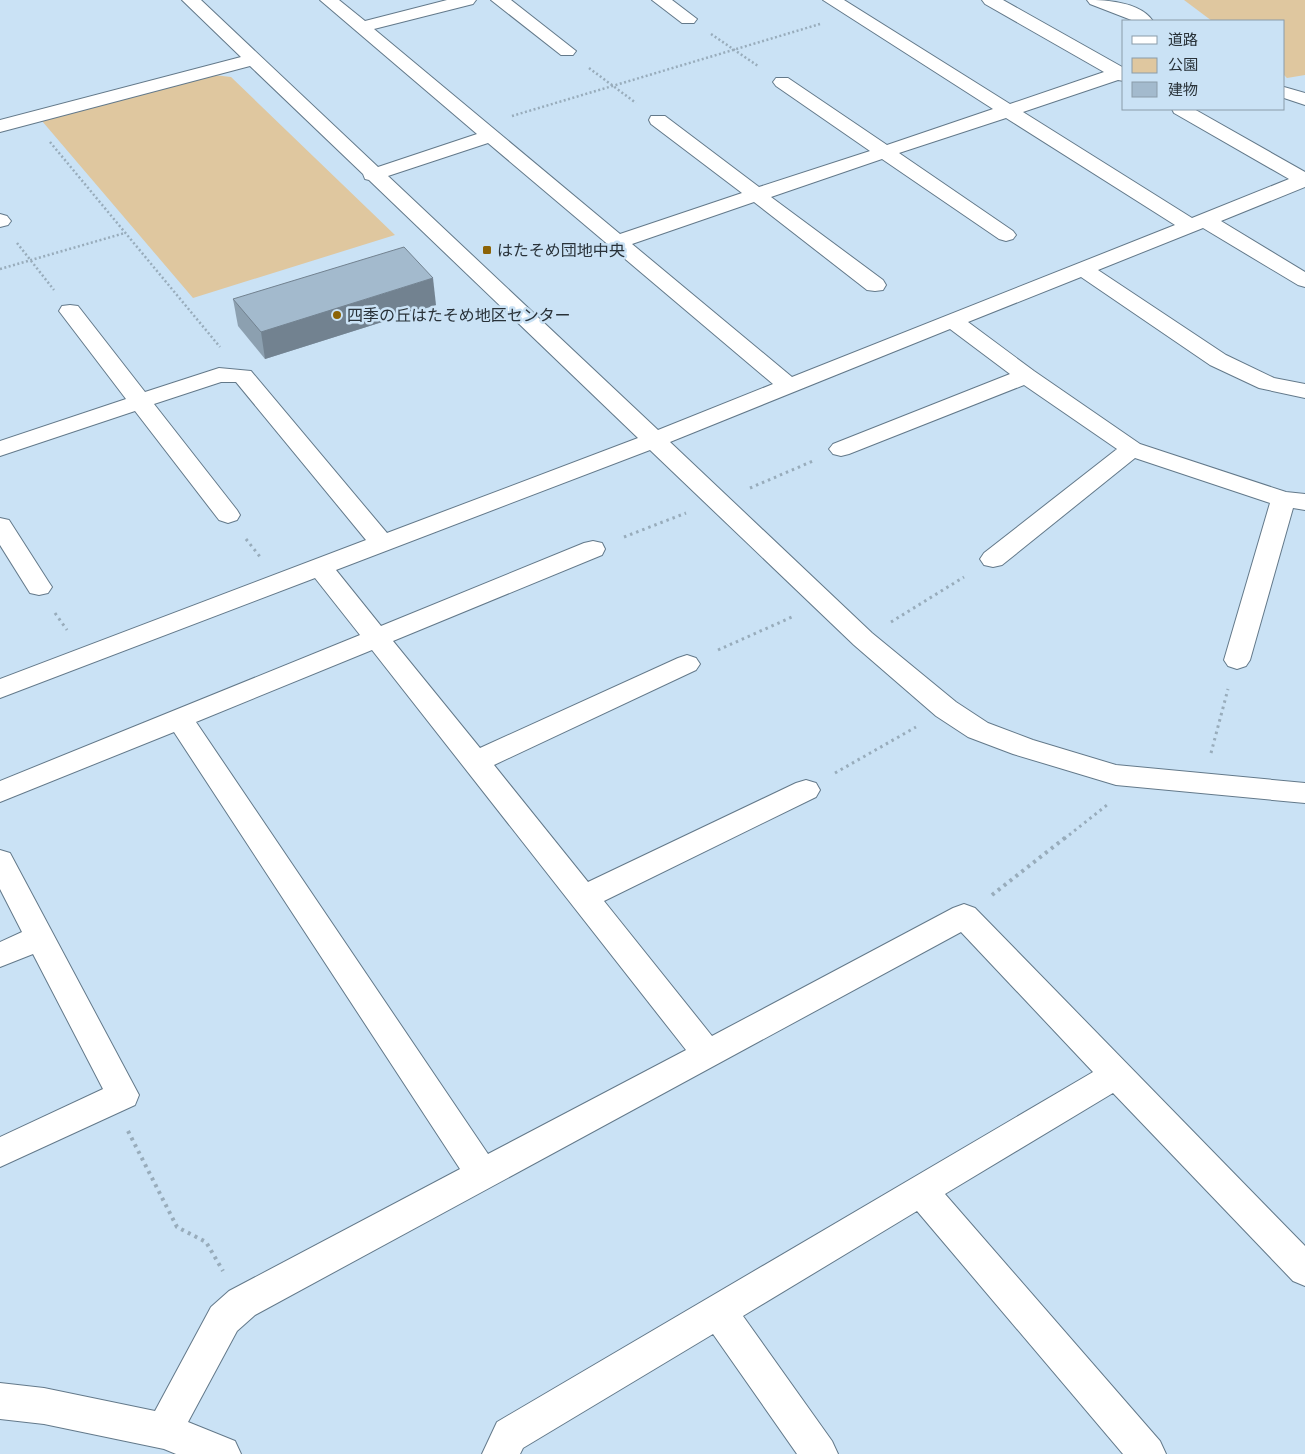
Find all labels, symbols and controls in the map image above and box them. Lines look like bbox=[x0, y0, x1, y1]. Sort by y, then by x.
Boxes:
legend bbox=[1122, 20, 1285, 110]
text: 道路 bbox=[1168, 31, 1198, 49]
text: 公園 bbox=[1168, 56, 1198, 74]
text: 建物 bbox=[1168, 81, 1198, 99]
place label: はたそめ団地中央 bbox=[497, 241, 625, 260]
marker: はたそめ団地中央 bbox=[481, 244, 493, 256]
place label: 四季の丘はたそめ地区センター bbox=[347, 306, 571, 325]
marker: 四季の丘はたそめ地区センター bbox=[331, 309, 343, 321]

